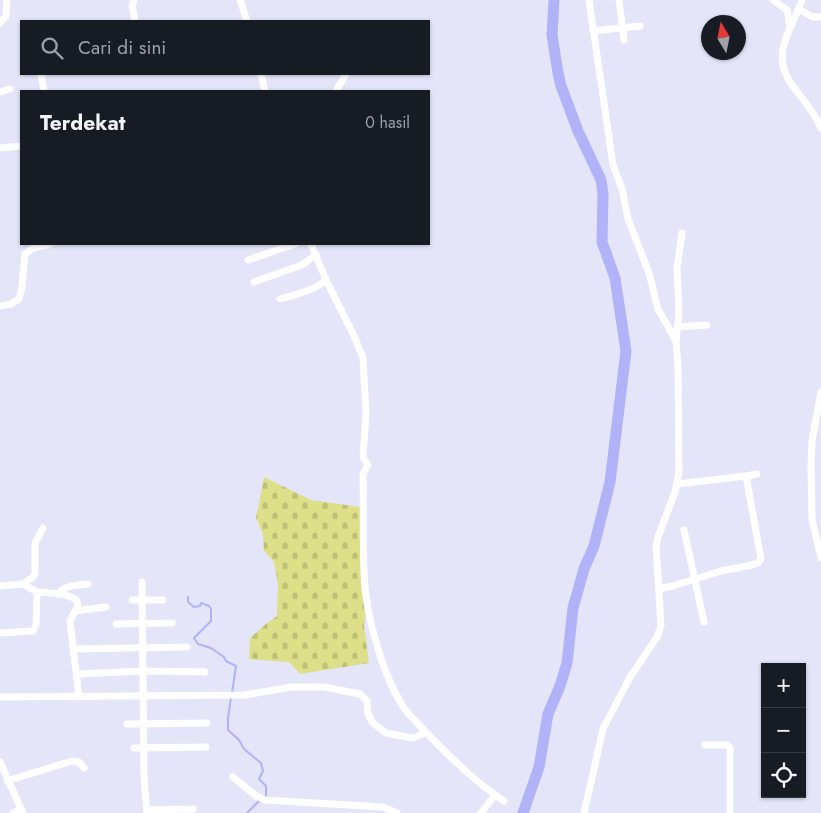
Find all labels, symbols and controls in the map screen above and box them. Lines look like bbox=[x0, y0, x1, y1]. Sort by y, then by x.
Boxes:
north arrow bbox=[701, 15, 746, 60]
search box bbox=[20, 20, 430, 75]
icon: search bbox=[38, 34, 66, 62]
text: Cari di sini bbox=[78, 34, 166, 61]
text: Terdekat bbox=[40, 108, 125, 138]
text: 0 hasil bbox=[365, 111, 410, 134]
map controls bbox=[761, 663, 806, 798]
button: + bbox=[761, 663, 806, 708]
button: − bbox=[761, 708, 806, 753]
button: locate bbox=[761, 753, 806, 798]

